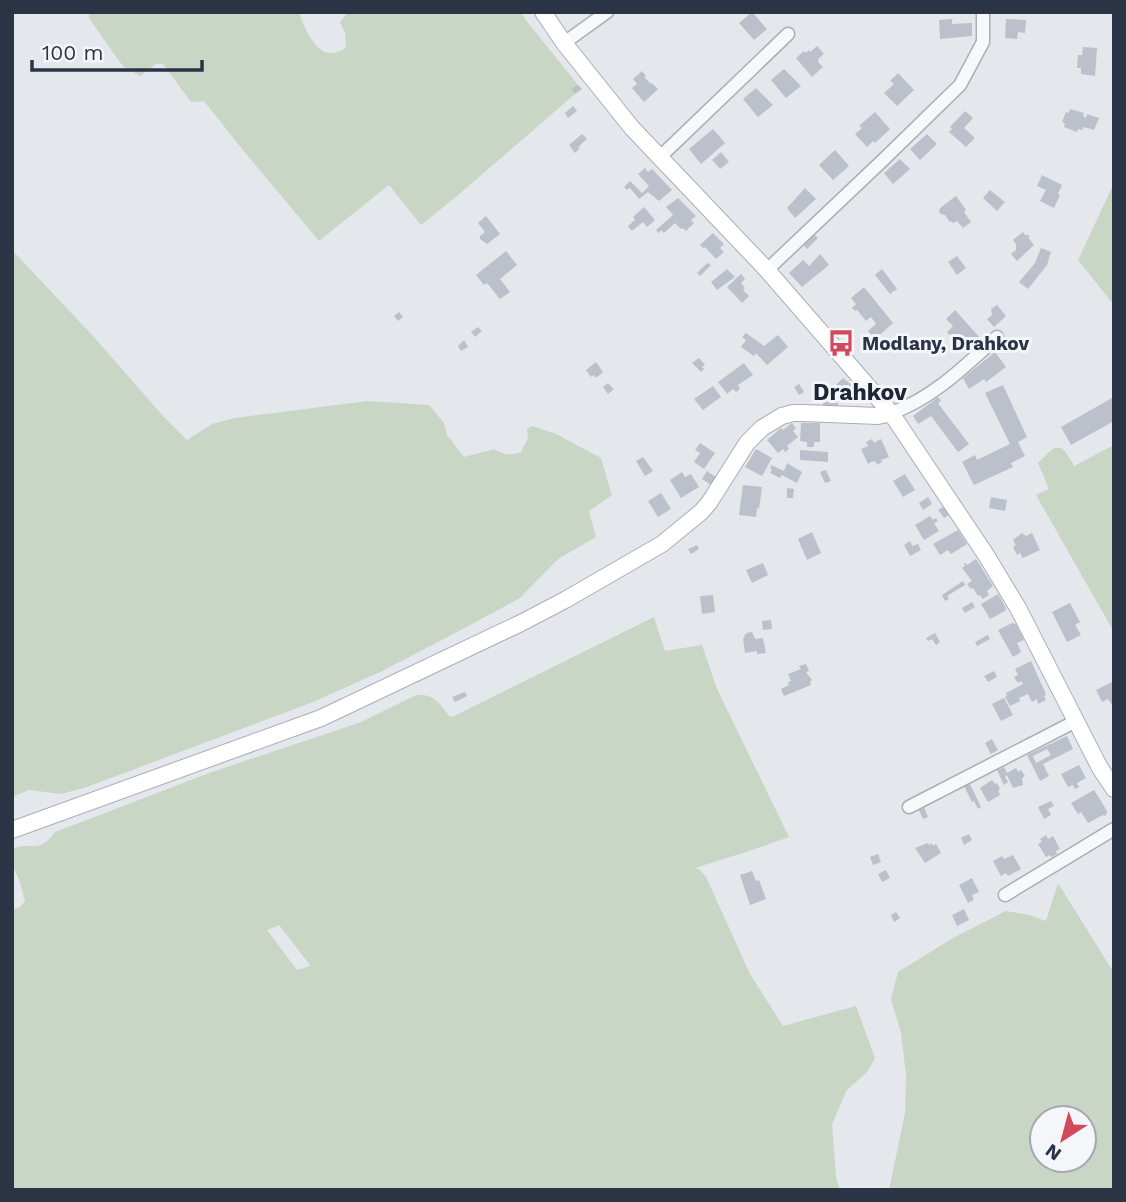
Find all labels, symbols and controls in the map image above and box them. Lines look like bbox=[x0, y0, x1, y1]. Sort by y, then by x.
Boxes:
scale bar bbox=[32, 28, 201, 72]
text: 100 m bbox=[42, 40, 104, 65]
bus stop icon: Modlany, Drahkov bbox=[826, 328, 856, 358]
place label: Modlany, Drahkov bbox=[862, 332, 1030, 355]
district label: Drahkov bbox=[813, 379, 907, 406]
north arrow bbox=[1028, 1104, 1098, 1174]
text: N bbox=[1041, 1139, 1066, 1166]

